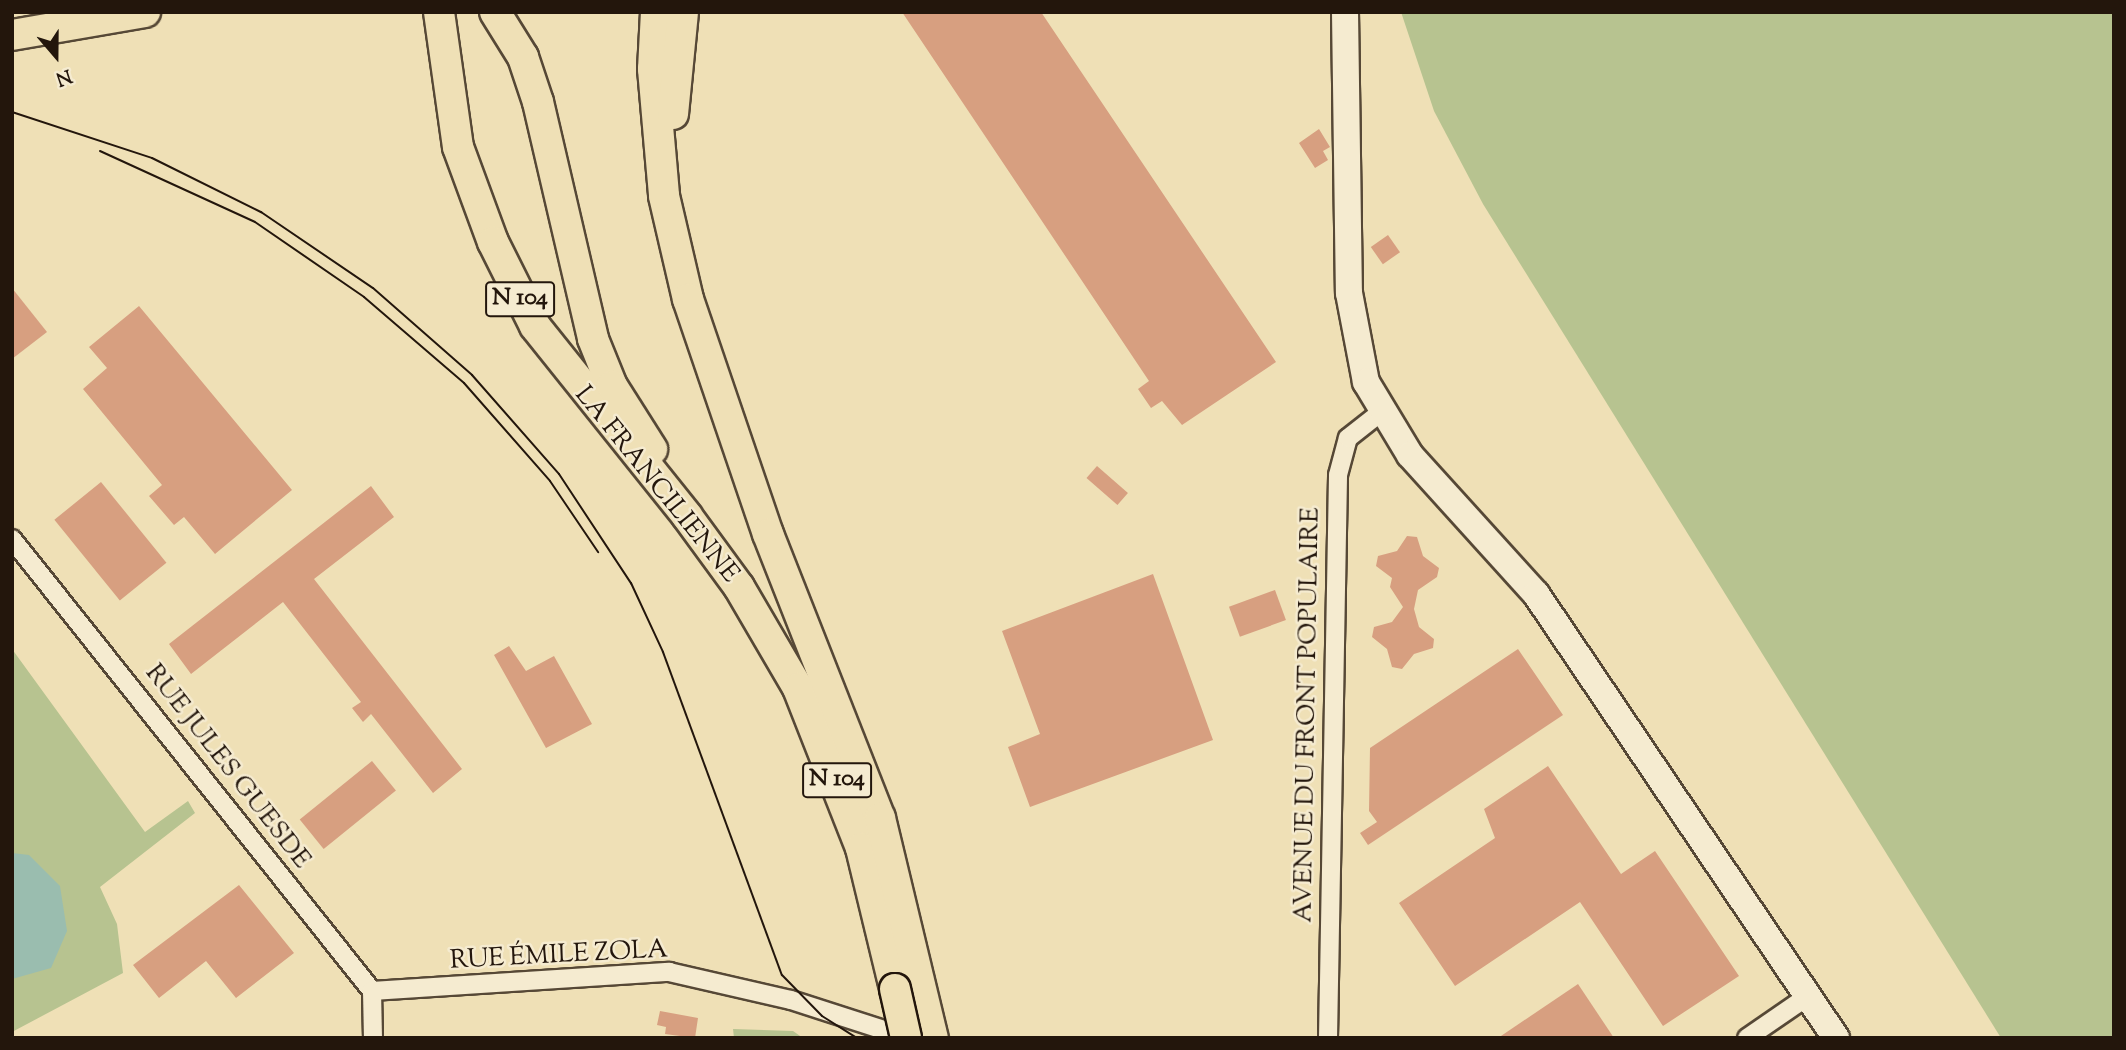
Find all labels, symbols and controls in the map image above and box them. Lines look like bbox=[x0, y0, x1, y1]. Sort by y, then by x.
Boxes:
north arrow bbox=[21, 21, 91, 91]
text: N bbox=[52, 61, 75, 91]
road number: N 104 bbox=[485, 278, 555, 320]
street label: LA FRANCILIENNE bbox=[567, 380, 745, 590]
street label: AVENUE DU FRONT POPULAIRE bbox=[1289, 507, 1327, 923]
street label: RUE JULES GUESDE bbox=[138, 659, 316, 875]
road number: N 104 bbox=[802, 760, 872, 800]
street label: RUE ÉMILE ZOLA bbox=[449, 935, 669, 977]

